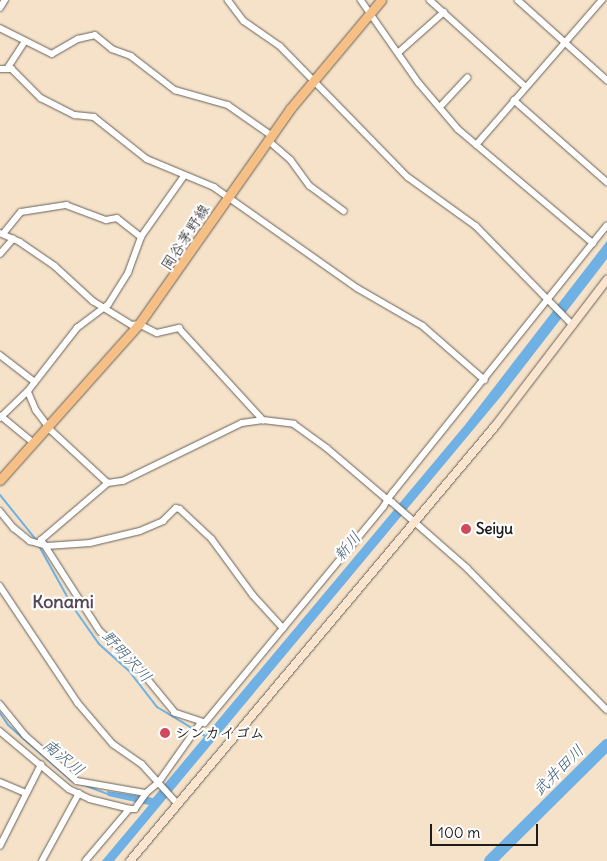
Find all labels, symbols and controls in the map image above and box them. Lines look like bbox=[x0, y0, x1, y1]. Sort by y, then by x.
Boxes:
street label: 岡谷茅野線 bbox=[157, 201, 213, 273]
place label: Seiyu bbox=[476, 520, 513, 538]
marker: Seiyu bbox=[460, 523, 472, 535]
water label: 新川 bbox=[329, 528, 365, 564]
district label: Konami bbox=[32, 591, 94, 613]
water label: 野明沢川 bbox=[98, 626, 156, 686]
place label: シンカイゴム bbox=[175, 724, 265, 742]
marker: シンカイゴム bbox=[159, 727, 171, 739]
water label: 南沢川 bbox=[39, 734, 89, 780]
water label: 武井田川 bbox=[529, 741, 587, 799]
scale bar bbox=[432, 814, 540, 846]
text: 100 m bbox=[438, 823, 480, 842]

